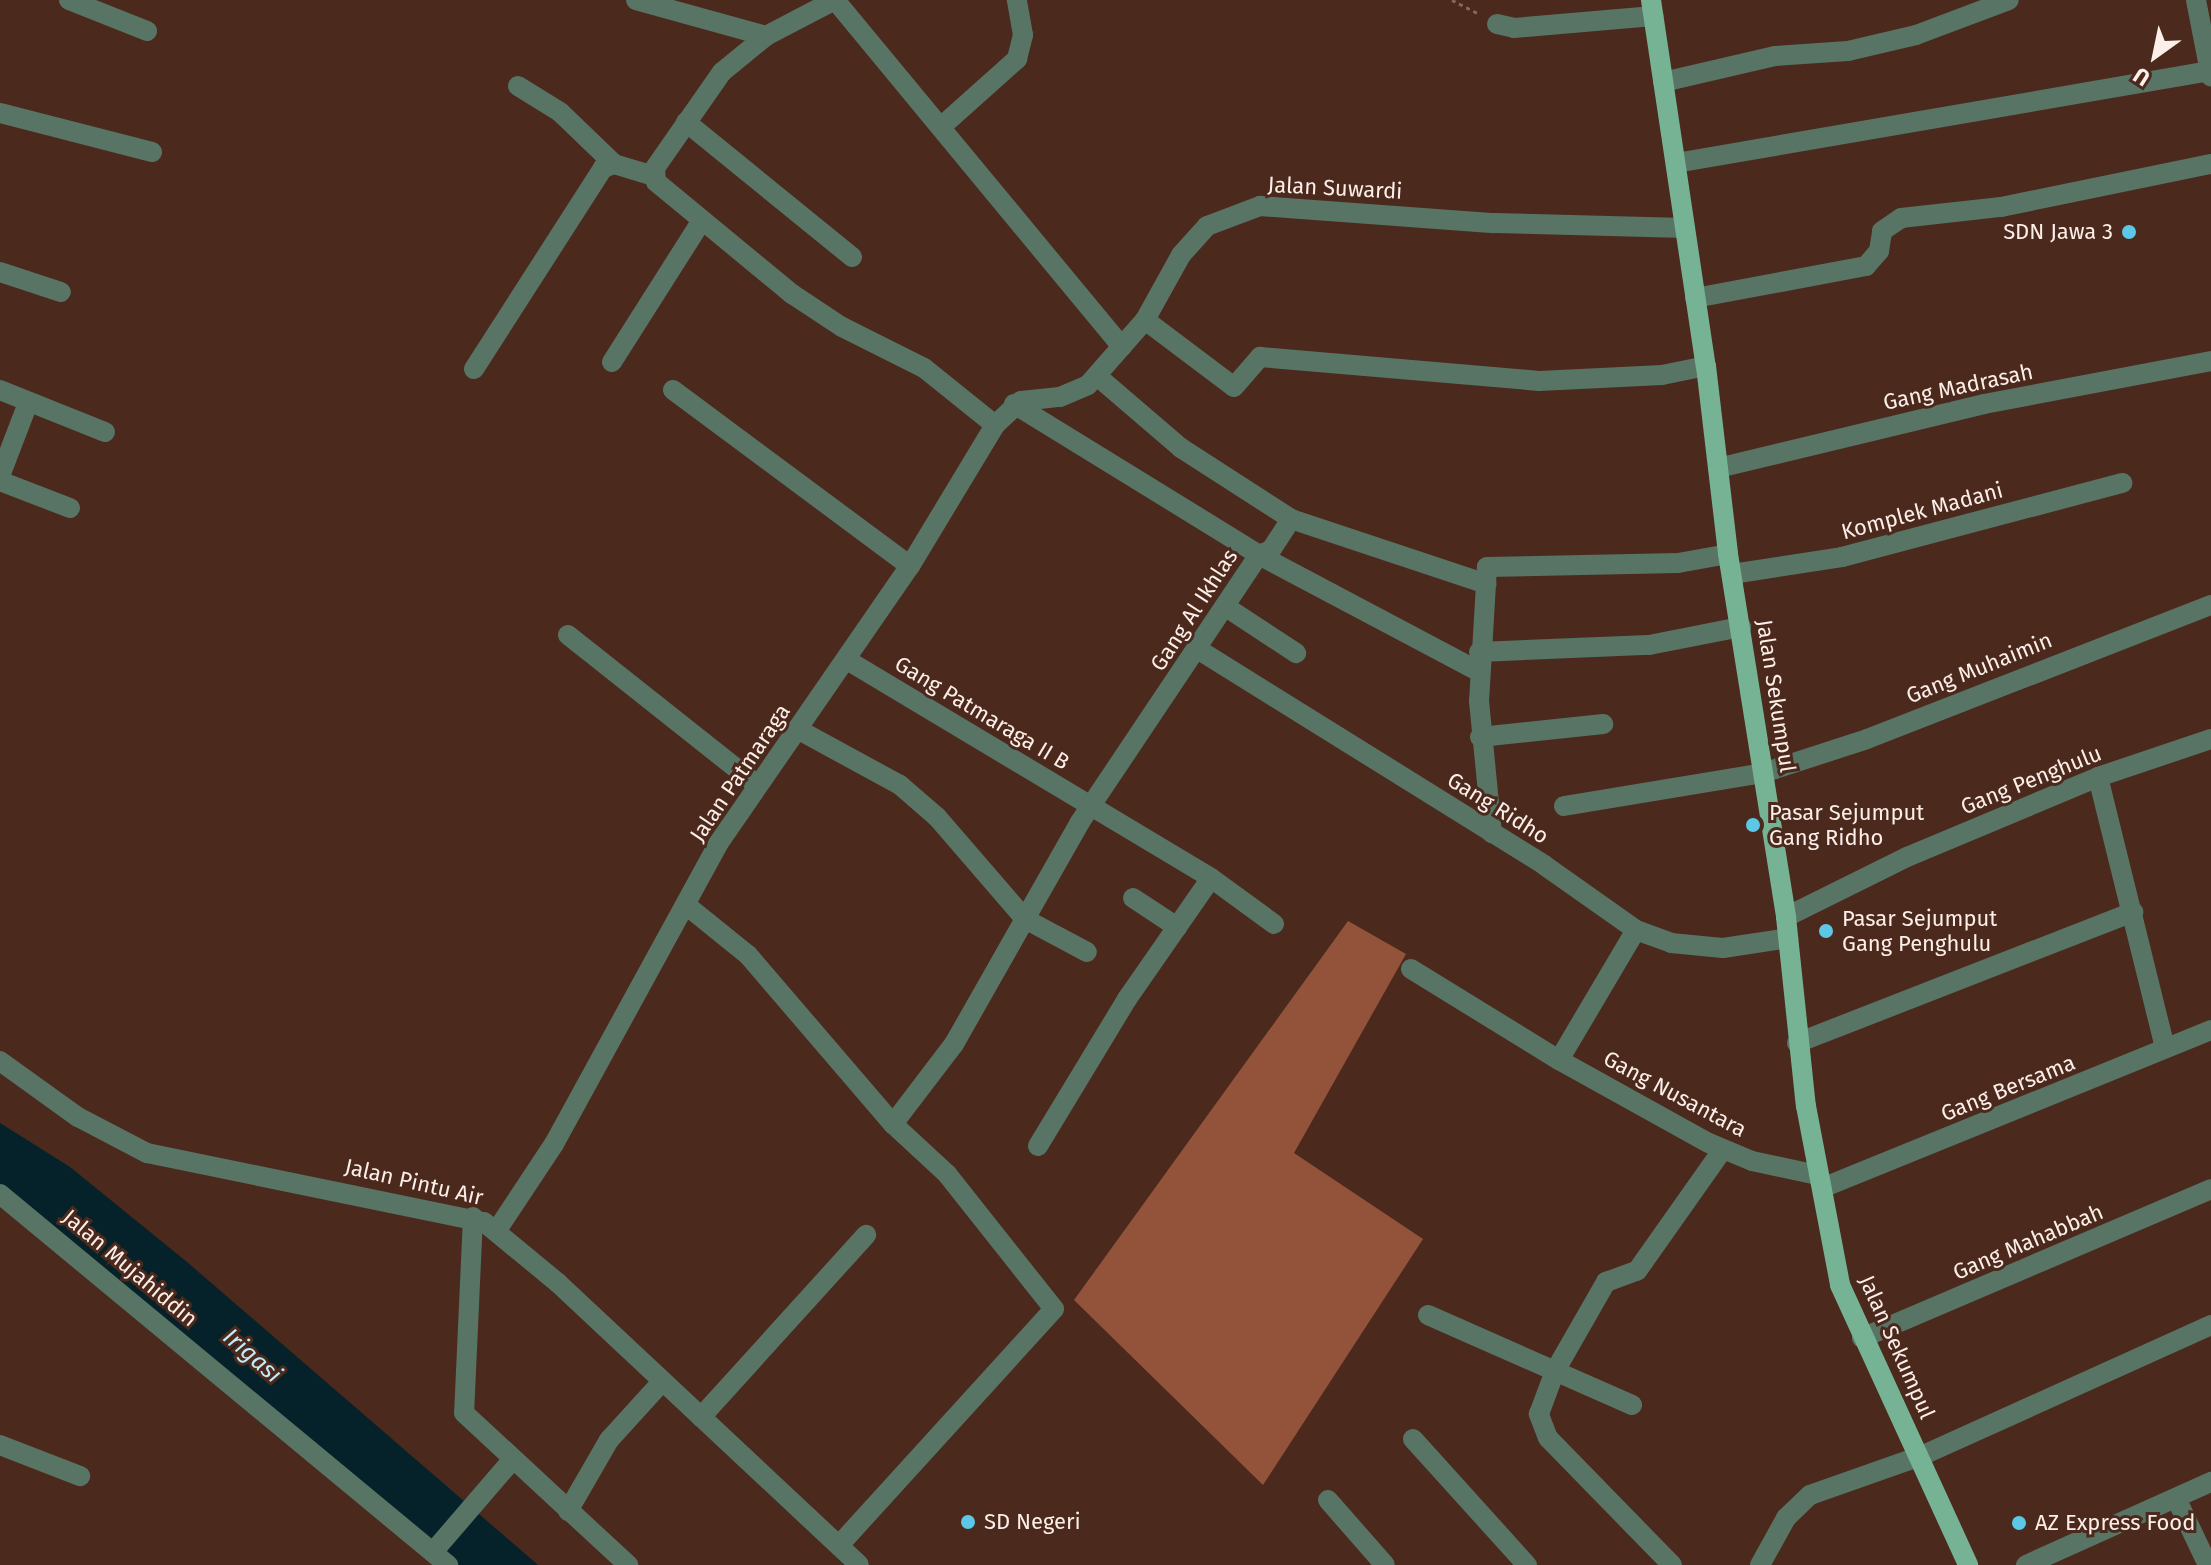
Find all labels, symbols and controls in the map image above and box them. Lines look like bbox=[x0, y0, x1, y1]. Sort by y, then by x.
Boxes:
north arrow bbox=[2115, 16, 2195, 96]
text: U bbox=[2128, 61, 2155, 92]
street label: Jalan Suwardi bbox=[1267, 171, 1403, 205]
place label: SDN Jawa 3 bbox=[2003, 219, 2113, 245]
marker: SDN Jawa 3 bbox=[2120, 223, 2138, 241]
street label: Gang Madrasah bbox=[1881, 358, 2035, 416]
street label: Komplek Madani bbox=[1838, 477, 2006, 545]
street label: Gang Al Ikhlas bbox=[1145, 544, 1243, 676]
street label: Jalan Sekumpul bbox=[1751, 618, 1801, 774]
street label: Gang Muhaimin bbox=[1902, 627, 2056, 709]
street label: Gang Patmaraga II B bbox=[890, 650, 1074, 776]
street label: Jalan Patmaraga bbox=[684, 699, 796, 847]
street label: Gang Penghulu bbox=[1957, 740, 2105, 820]
street label: Gang Ridho bbox=[1442, 766, 1554, 850]
place label: Pasar Sejumput Gang Ridho bbox=[1769, 799, 1924, 850]
marker: Pasar Sejumput Gang Ridho bbox=[1744, 816, 1762, 834]
place label: Pasar Sejumput Gang Penghulu bbox=[1842, 905, 1997, 956]
marker: Pasar Sejumput Gang Penghulu bbox=[1817, 922, 1835, 940]
street label: Gang Nusantara bbox=[1599, 1045, 1751, 1143]
street label: Gang Bersama bbox=[1937, 1049, 2079, 1127]
street label: Jalan Pintu Air bbox=[342, 1153, 486, 1211]
street label: Gang Mahabbah bbox=[1949, 1198, 2107, 1286]
street label: Jalan Mujahiddin bbox=[57, 1204, 203, 1332]
street label: Jalan Sekumpul bbox=[1854, 1271, 1940, 1423]
water label: Irigasi bbox=[217, 1323, 287, 1389]
place label: SD Negeri bbox=[984, 1509, 1081, 1535]
place label: AZ Express Food bbox=[2035, 1510, 2195, 1536]
marker: SD Negeri bbox=[959, 1513, 977, 1531]
marker: AZ Express Food bbox=[2010, 1514, 2028, 1532]

